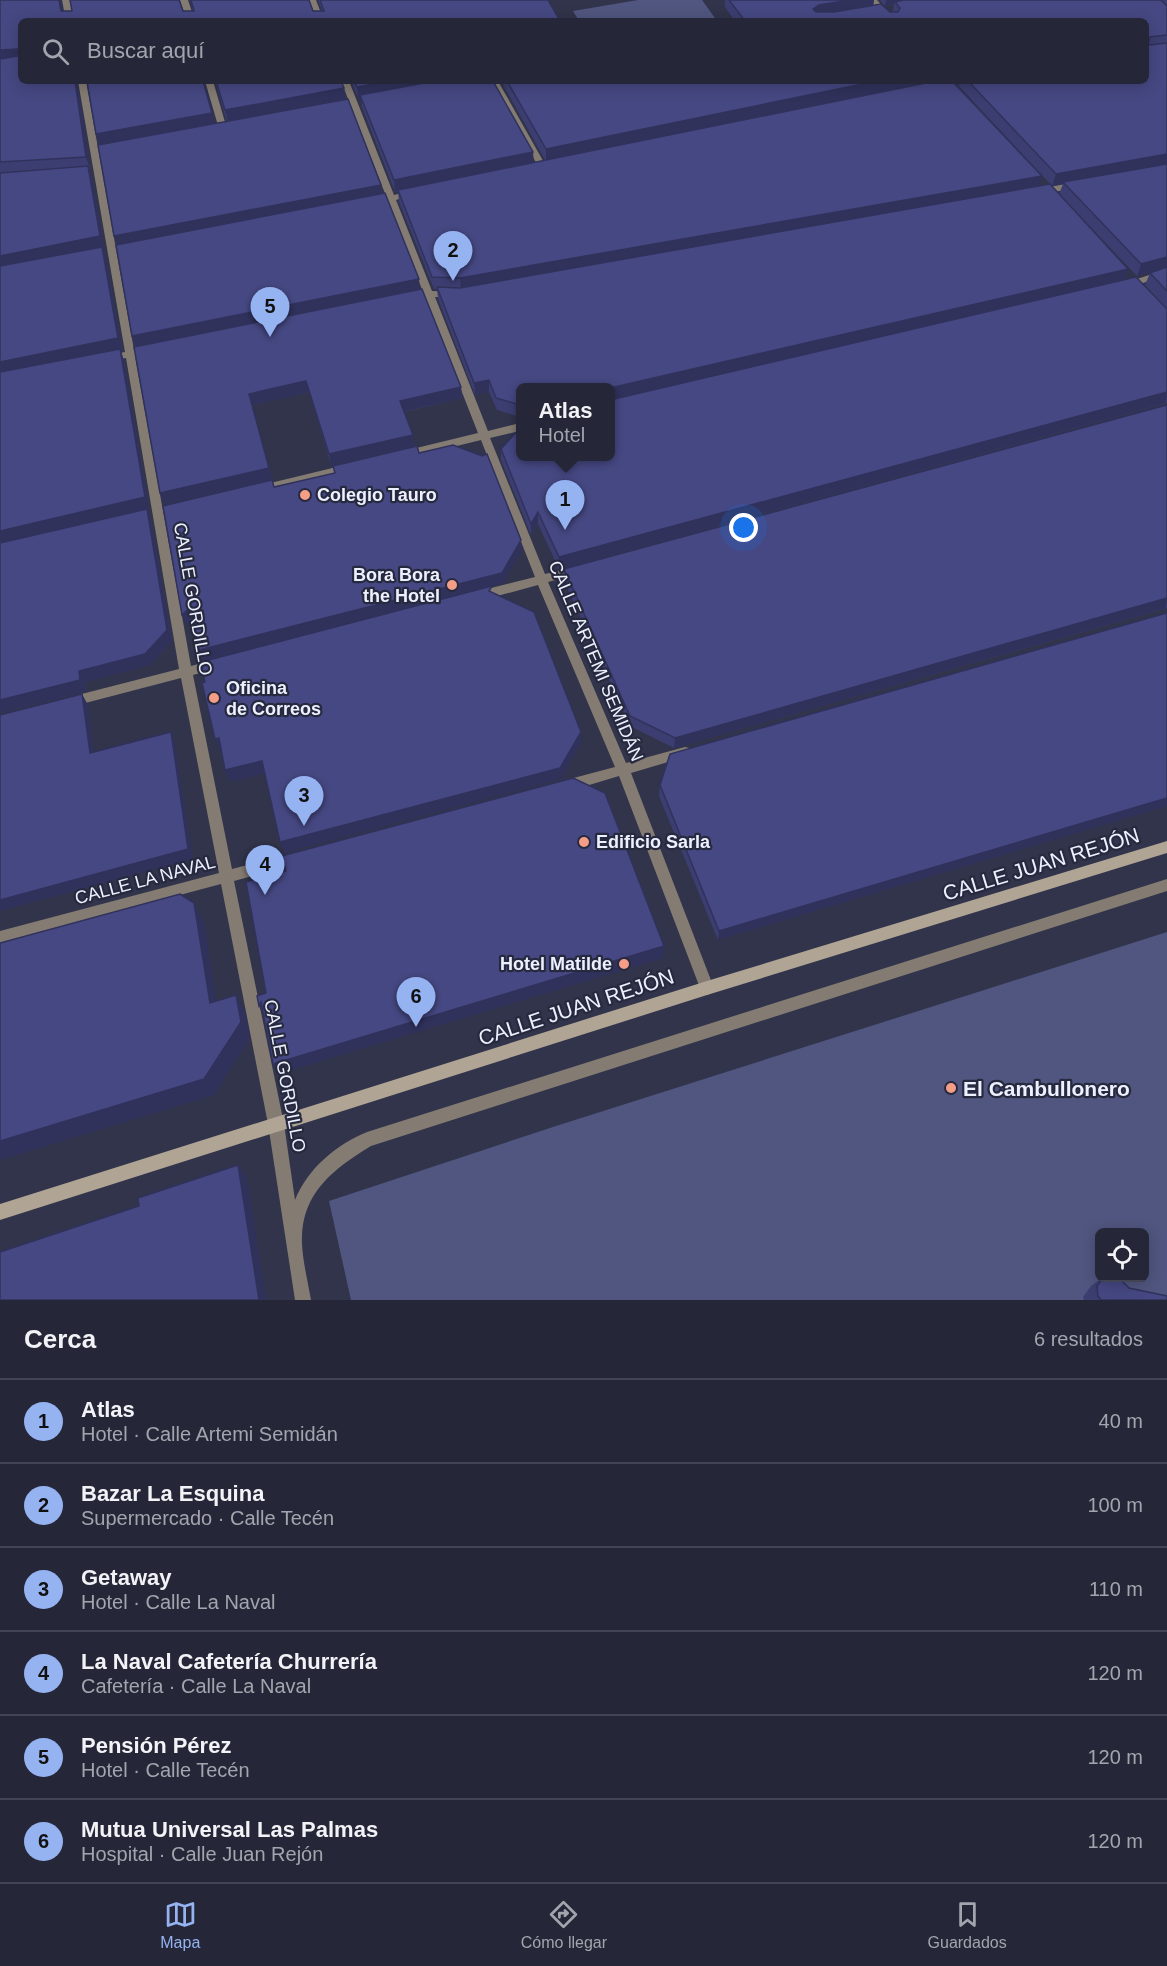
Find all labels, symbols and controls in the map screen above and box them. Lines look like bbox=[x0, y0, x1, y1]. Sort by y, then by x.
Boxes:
search box bbox=[18, 18, 1149, 84]
icon: search bbox=[39, 35, 72, 68]
text: Buscar aquí bbox=[87, 38, 204, 63]
pin: 2 bbox=[434, 232, 472, 281]
pin: 5 bbox=[250, 288, 290, 337]
popup bbox=[516, 383, 615, 461]
text: Atlas bbox=[539, 398, 592, 423]
text: Hotel bbox=[539, 424, 585, 446]
pin: 1 bbox=[546, 480, 584, 530]
place label: Colegio Tauro bbox=[317, 485, 437, 505]
marker: Colegio Tauro bbox=[298, 488, 312, 502]
your location bbox=[729, 513, 758, 542]
street label: CALLE GORDILLO bbox=[170, 521, 216, 677]
street label: CALLE ARTEMI SEMIDÁN bbox=[545, 558, 647, 764]
place label: Bora Bora the Hotel bbox=[353, 565, 441, 606]
marker: Bora Bora the Hotel bbox=[445, 578, 459, 592]
place label: Oficina de Correos bbox=[226, 678, 321, 719]
marker: Oficina de Correos bbox=[207, 691, 221, 705]
pin: 3 bbox=[284, 776, 324, 826]
street label: CALLE JUAN REJÓN bbox=[940, 823, 1142, 905]
place label: Edificio Sarla bbox=[596, 832, 711, 852]
marker: Edificio Sarla bbox=[577, 835, 591, 849]
pin: 4 bbox=[246, 846, 284, 895]
street label: CALLE LA NAVAL bbox=[73, 852, 217, 908]
place label: Hotel Matilde bbox=[500, 954, 612, 974]
marker: Hotel Matilde bbox=[617, 957, 631, 971]
street label: CALLE JUAN REJÓN bbox=[475, 965, 677, 1049]
pin: 6 bbox=[396, 978, 436, 1027]
street label: CALLE GORDILLO bbox=[260, 998, 310, 1154]
place label: El Cambullonero bbox=[963, 1077, 1130, 1100]
marker: El Cambullonero bbox=[944, 1081, 958, 1095]
map controls bbox=[1095, 1228, 1149, 1282]
button: locate bbox=[1095, 1228, 1149, 1282]
text: Cerca bbox=[24, 1324, 96, 1354]
text: 6 resultados bbox=[1034, 1328, 1143, 1350]
text: Atlas bbox=[81, 1397, 135, 1422]
text: 1 bbox=[38, 1410, 49, 1432]
text: 40 m bbox=[1099, 1410, 1143, 1432]
text: Hotel · Calle Artemi Semidán bbox=[81, 1423, 338, 1445]
text: Bazar La Esquina bbox=[81, 1481, 264, 1506]
text: 2 bbox=[38, 1494, 49, 1516]
text: 100 m bbox=[1087, 1494, 1143, 1516]
text: Supermercado · Calle Tecén bbox=[81, 1507, 334, 1529]
text: Getaway bbox=[81, 1565, 172, 1590]
text: 3 bbox=[38, 1578, 49, 1600]
text: 110 m bbox=[1089, 1578, 1143, 1600]
text: Hotel · Calle La Naval bbox=[81, 1591, 276, 1613]
text: La Naval Cafetería Churrería bbox=[81, 1649, 377, 1674]
text: 4 bbox=[38, 1662, 49, 1684]
text: 120 m bbox=[1087, 1662, 1143, 1684]
text: Cafetería · Calle La Naval bbox=[81, 1675, 311, 1697]
text: Pensión Pérez bbox=[81, 1733, 231, 1758]
text: 5 bbox=[38, 1746, 49, 1768]
text: 120 m bbox=[1087, 1746, 1143, 1768]
text: Hotel · Calle Tecén bbox=[81, 1759, 250, 1781]
text: Mutua Universal Las Palmas bbox=[81, 1817, 378, 1842]
text: 6 bbox=[38, 1830, 49, 1852]
text: 120 m bbox=[1087, 1830, 1143, 1852]
text: Hospital · Calle Juan Rejón bbox=[81, 1843, 323, 1865]
tab: Mapa bbox=[160, 1898, 200, 1952]
tab: Cómo llegar bbox=[521, 1898, 607, 1952]
tab: Guardados bbox=[928, 1898, 1007, 1952]

